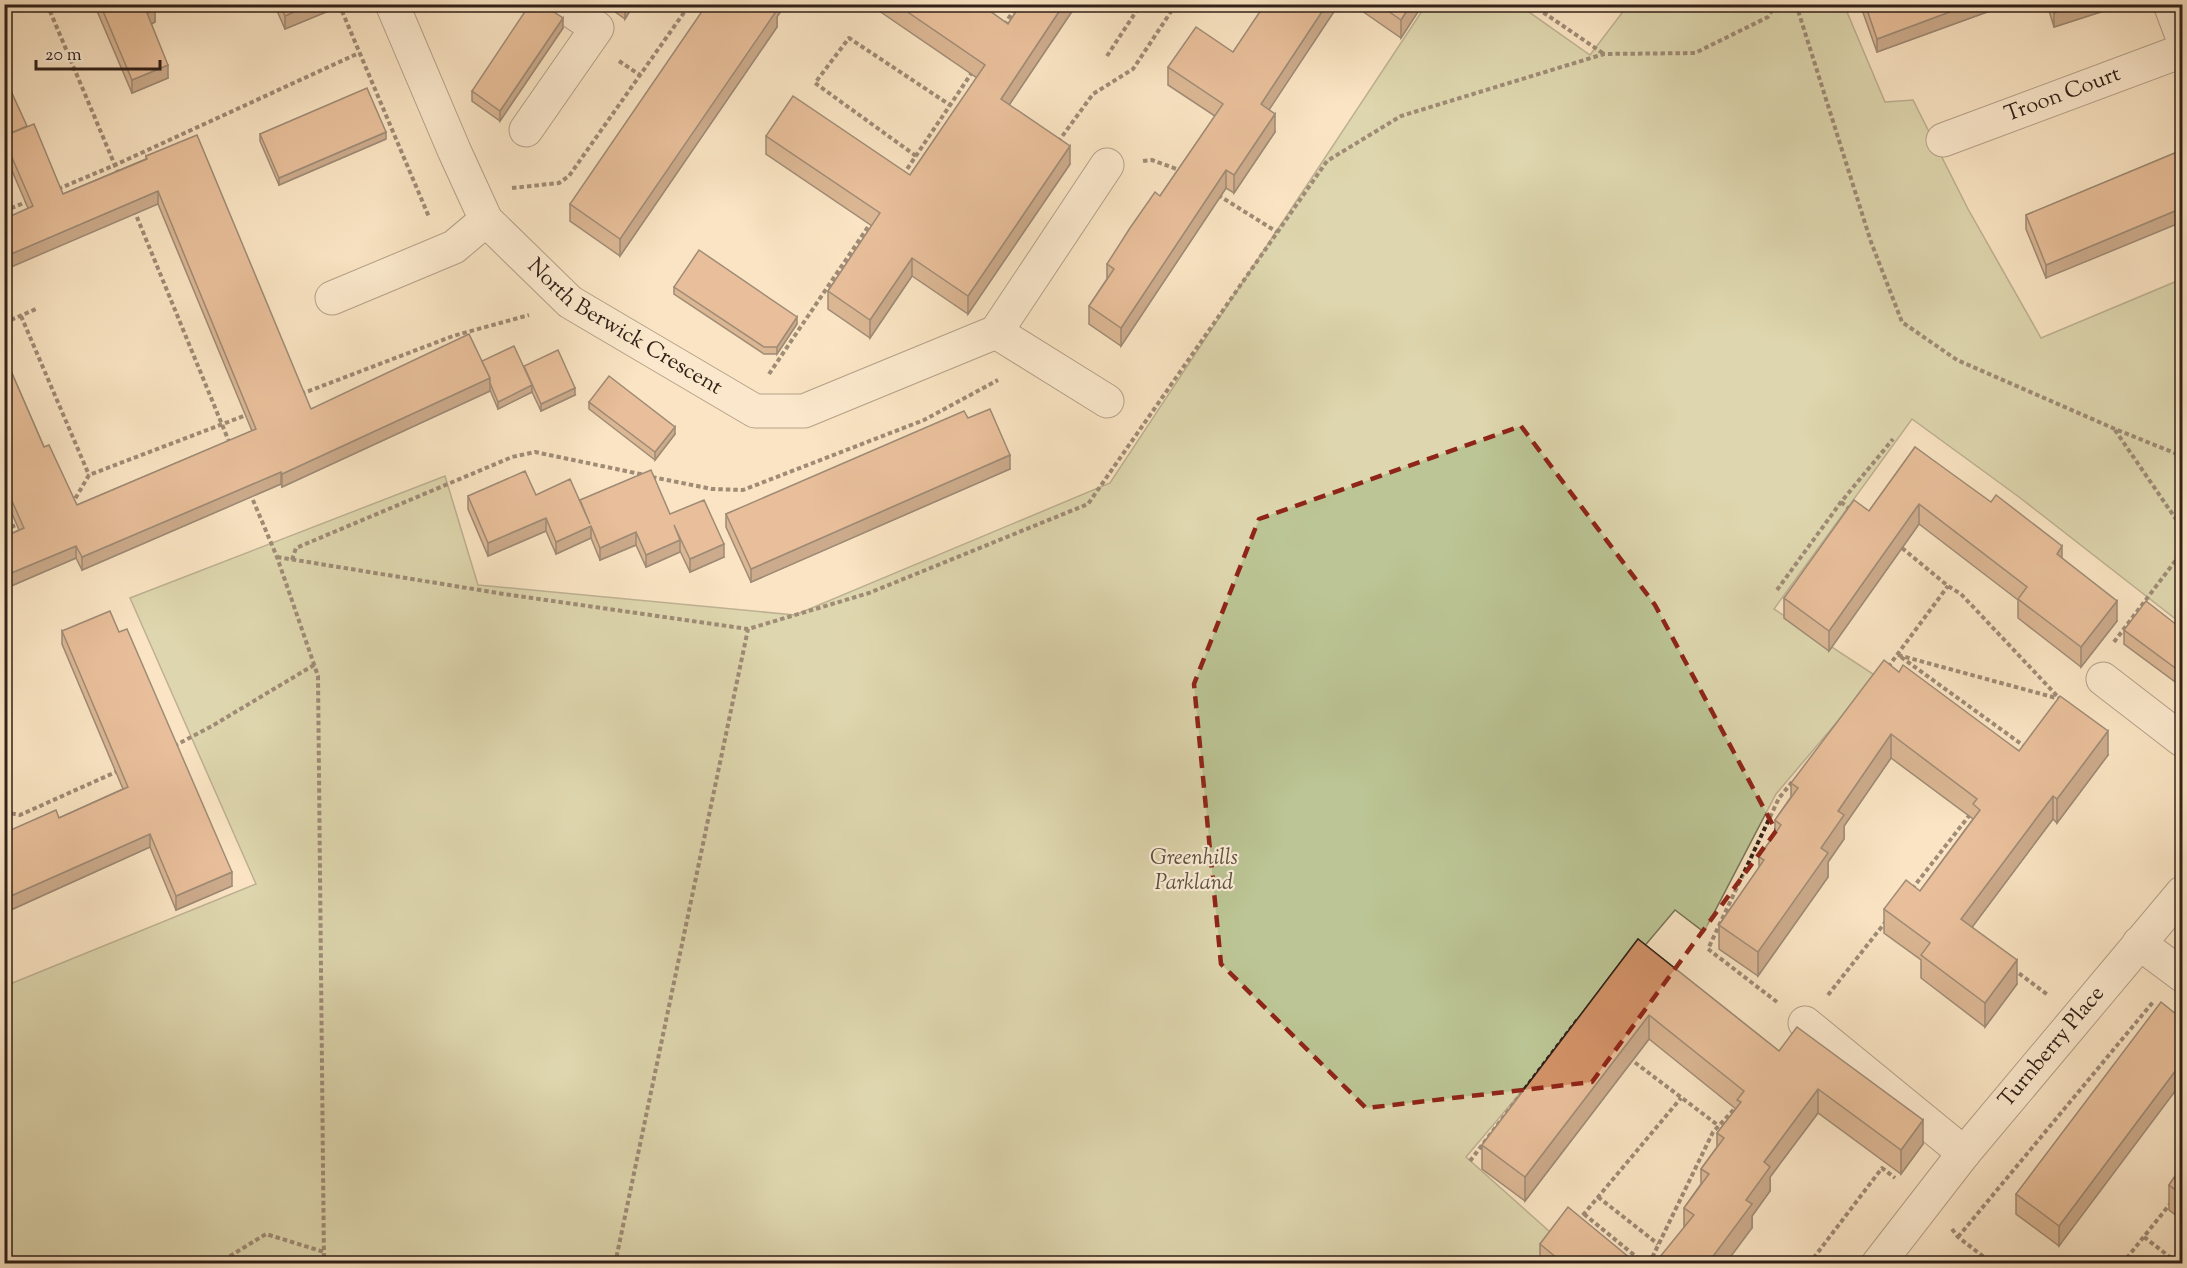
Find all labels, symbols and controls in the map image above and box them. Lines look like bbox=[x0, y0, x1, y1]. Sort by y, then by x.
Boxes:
scale bar bbox=[36, 33, 160, 71]
text: 20 m bbox=[45, 43, 82, 69]
street label: Troon Court bbox=[2001, 59, 2126, 131]
street label: North Berwick Crescent bbox=[519, 252, 728, 404]
park label: Greenhills Parkland bbox=[1150, 843, 1238, 900]
street label: Turnberry Place bbox=[1992, 980, 2113, 1115]

